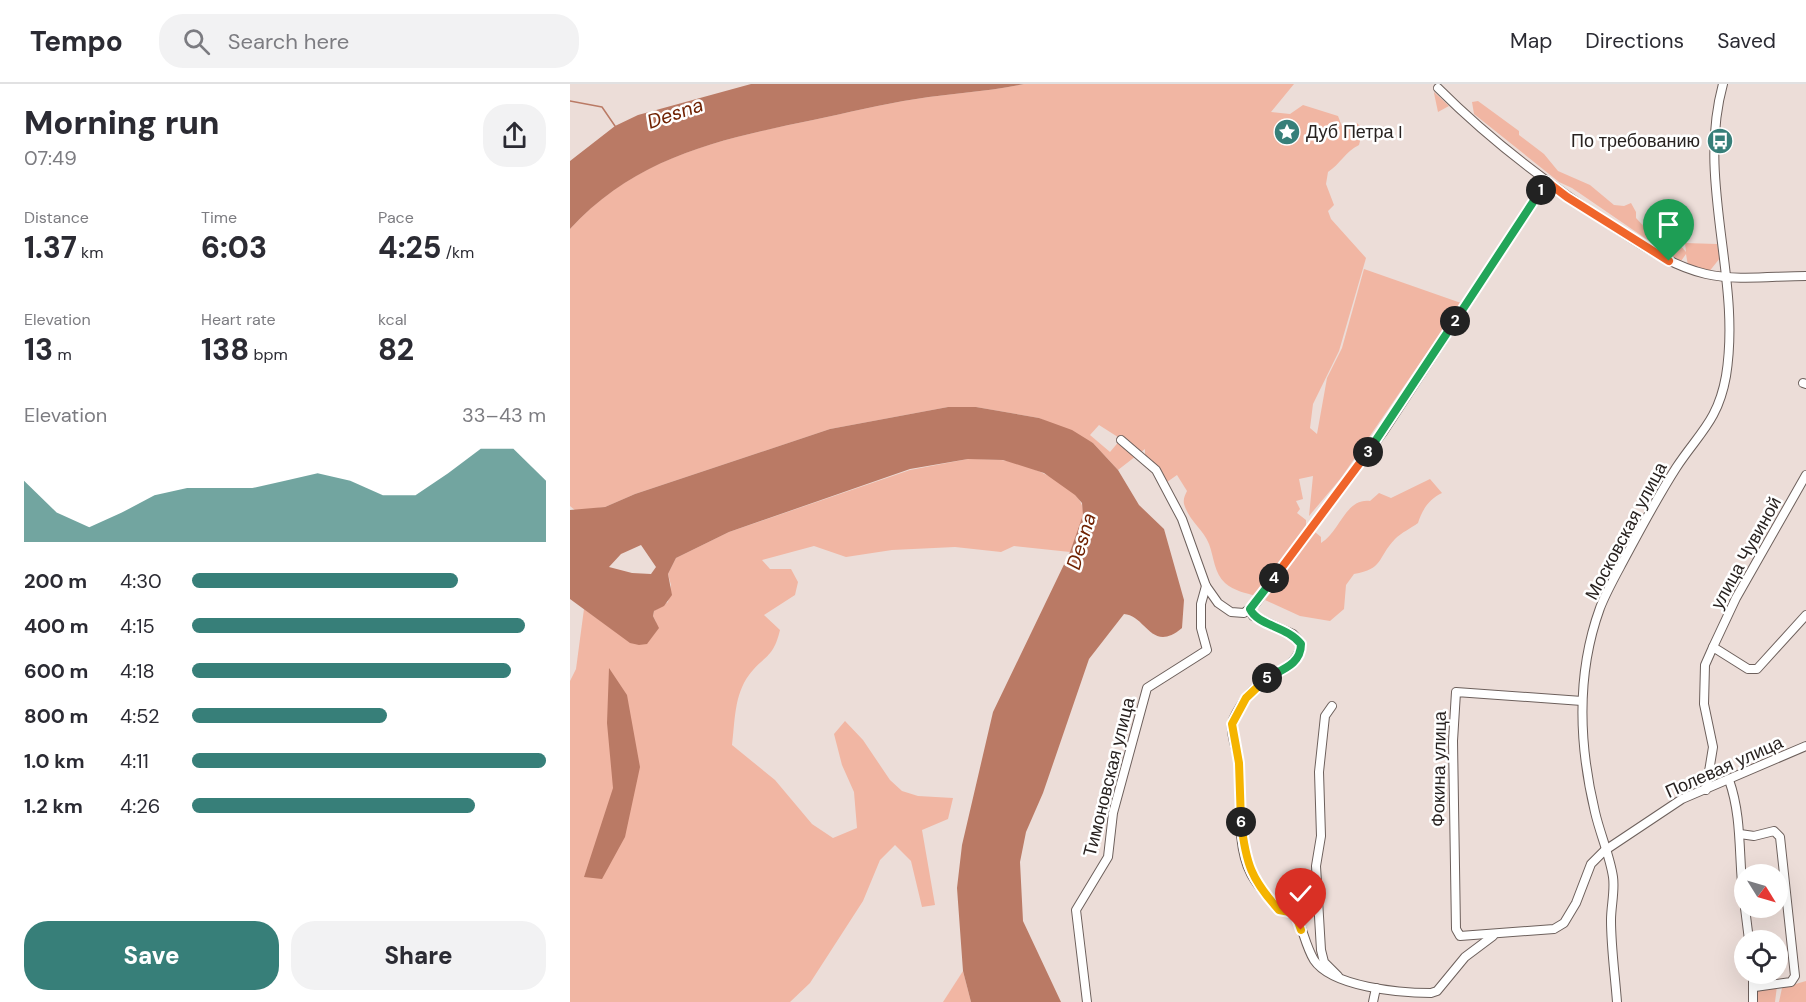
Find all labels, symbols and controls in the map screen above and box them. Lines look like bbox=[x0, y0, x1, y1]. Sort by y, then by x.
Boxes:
search box bbox=[159, 14, 579, 68]
text: Tempo bbox=[30, 23, 123, 60]
icon: search bbox=[180, 25, 213, 58]
text: Search here bbox=[228, 27, 349, 56]
text: Map bbox=[1510, 27, 1552, 55]
text: Directions bbox=[1585, 27, 1684, 55]
text: Saved bbox=[1717, 27, 1776, 55]
water label: Desna bbox=[643, 91, 707, 135]
text: Morning run bbox=[24, 101, 219, 144]
button: share bbox=[483, 104, 546, 167]
place icon: Дуб Петра I bbox=[1272, 117, 1302, 147]
place label: Дуб Петра I bbox=[1306, 120, 1403, 144]
bus stop icon: По требованию bbox=[1705, 126, 1735, 156]
place label: По требованию bbox=[1571, 129, 1700, 153]
text: 07:49 bbox=[24, 145, 77, 171]
pin: 1 bbox=[1526, 175, 1556, 205]
text: 1 bbox=[1538, 179, 1544, 200]
pin bbox=[1643, 199, 1694, 261]
text: Distance bbox=[24, 207, 89, 228]
text: Time bbox=[201, 207, 237, 228]
text: Pace bbox=[378, 207, 414, 228]
icon: arrive bbox=[1652, 208, 1685, 241]
text: 1.37 bbox=[24, 228, 77, 267]
text: 6:03 bbox=[201, 228, 267, 267]
text: 4:25 bbox=[378, 228, 441, 267]
text: km bbox=[77, 242, 103, 263]
text: /km bbox=[441, 242, 474, 263]
pin: 2 bbox=[1440, 306, 1470, 336]
text: Elevation bbox=[24, 309, 91, 330]
text: Heart rate bbox=[201, 309, 276, 330]
text: kcal bbox=[378, 309, 407, 330]
text: 2 bbox=[1450, 310, 1460, 331]
text: 13 bbox=[24, 330, 53, 369]
text: 138 bbox=[201, 330, 249, 369]
text: 82 bbox=[378, 330, 414, 369]
text: m bbox=[53, 344, 72, 365]
text: bpm bbox=[249, 344, 288, 365]
text: Elevation bbox=[24, 402, 107, 428]
text: 33–43 m bbox=[462, 402, 546, 428]
pin: 3 bbox=[1353, 437, 1383, 467]
text: 3 bbox=[1363, 441, 1373, 462]
street label: Московская улица bbox=[1579, 457, 1673, 604]
street label: улица Чувиной bbox=[1705, 493, 1787, 613]
water label: Desna bbox=[1060, 510, 1102, 572]
pin: 4 bbox=[1259, 563, 1289, 593]
text: 4 bbox=[1269, 567, 1279, 588]
text: 200 m bbox=[24, 568, 87, 594]
text: 4:30 bbox=[120, 568, 162, 594]
text: 400 m bbox=[24, 613, 89, 639]
text: 4:15 bbox=[120, 613, 155, 639]
text: 600 m bbox=[24, 658, 88, 684]
text: 4:18 bbox=[120, 658, 155, 684]
pin: 5 bbox=[1252, 663, 1282, 693]
text: 5 bbox=[1262, 667, 1272, 688]
street label: Тимоновская улица bbox=[1078, 694, 1141, 859]
text: 800 m bbox=[24, 703, 88, 729]
text: 4:52 bbox=[120, 703, 160, 729]
street label: Фокина улица bbox=[1426, 710, 1452, 827]
street label: Полевая улица bbox=[1661, 730, 1788, 804]
text: 1.0 km bbox=[24, 748, 85, 774]
text: 4:11 bbox=[120, 748, 149, 774]
text: 1.2 km bbox=[24, 793, 83, 819]
text: 4:26 bbox=[120, 793, 160, 819]
pin: 6 bbox=[1226, 807, 1256, 837]
text: 6 bbox=[1236, 811, 1246, 832]
north arrow bbox=[1734, 864, 1788, 918]
map controls bbox=[1734, 864, 1788, 984]
pin bbox=[1275, 868, 1326, 930]
icon: check bbox=[1284, 877, 1317, 910]
button: Save bbox=[24, 921, 279, 990]
button: Share bbox=[291, 921, 546, 990]
button: locate bbox=[1734, 930, 1788, 984]

